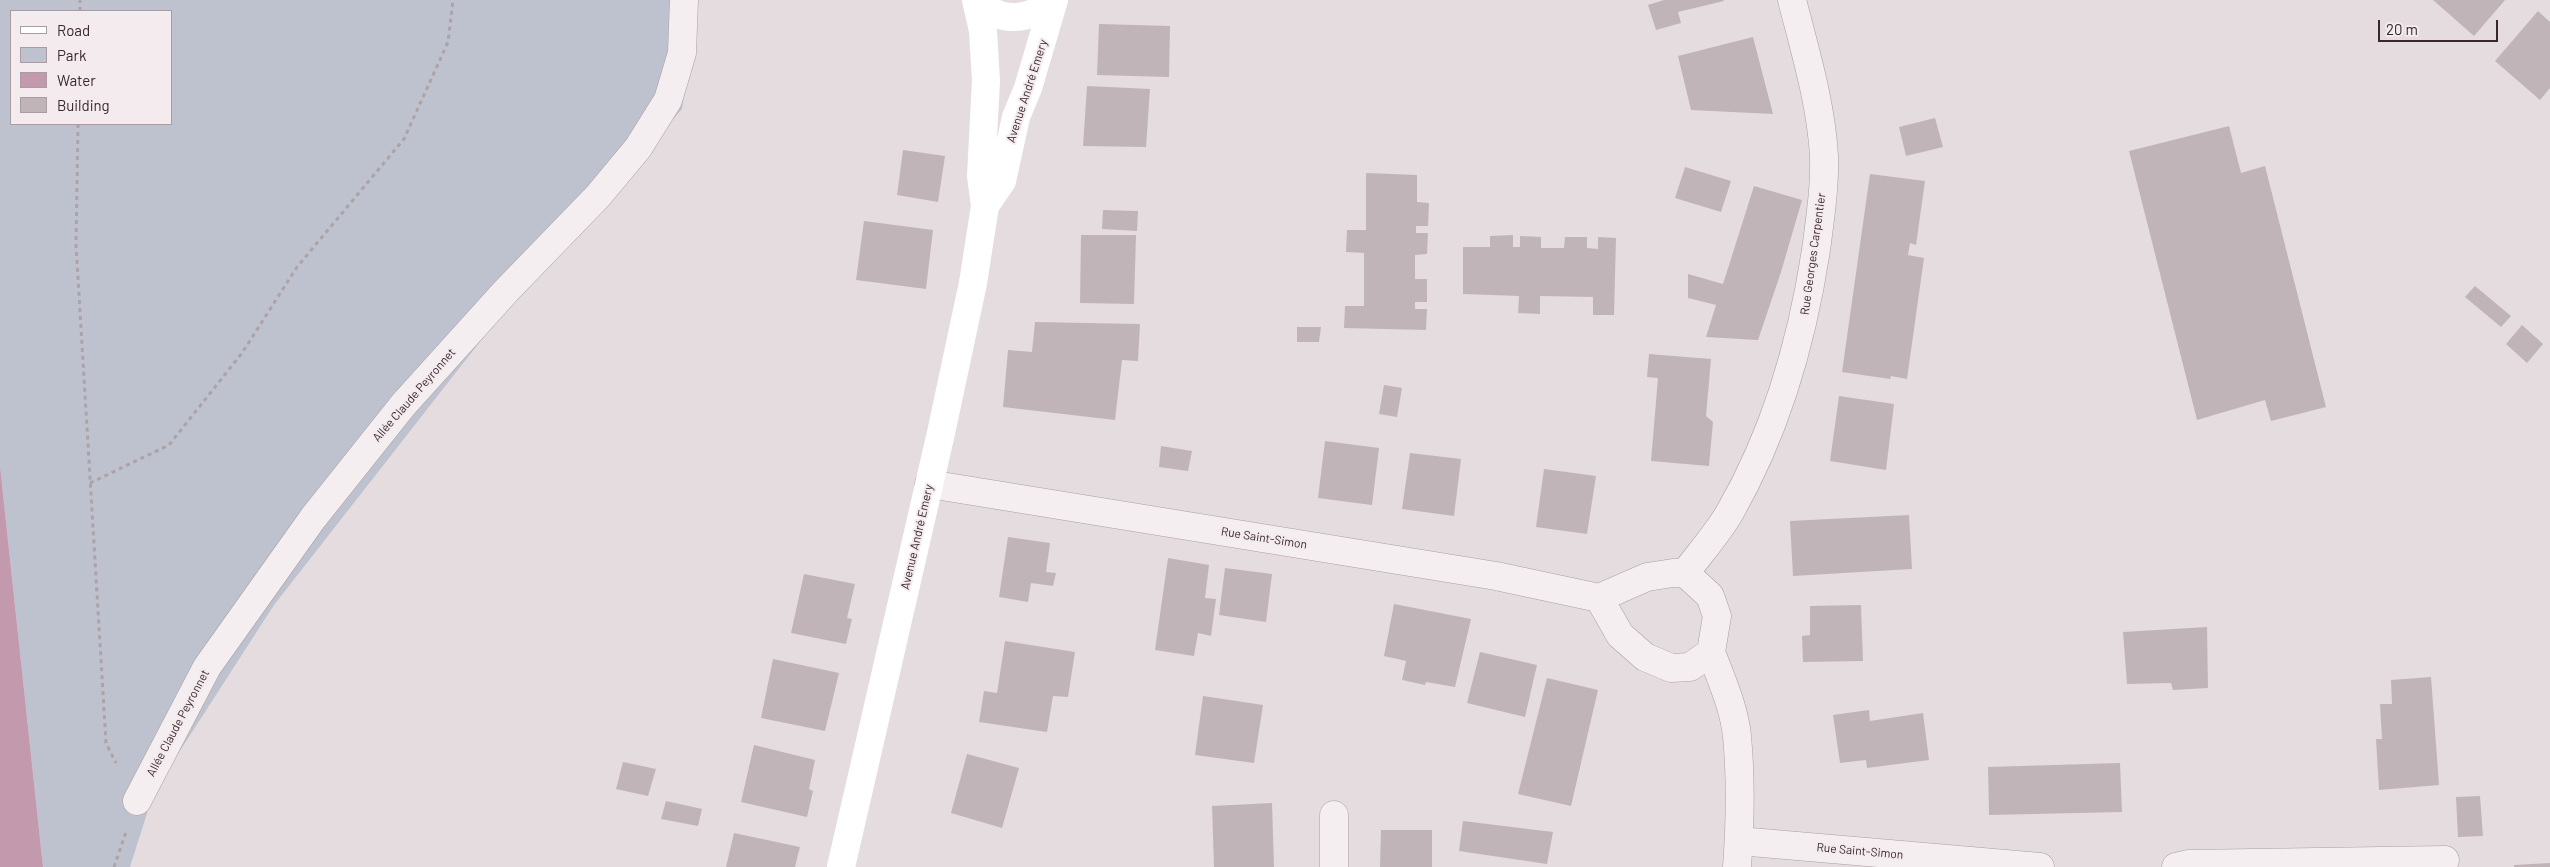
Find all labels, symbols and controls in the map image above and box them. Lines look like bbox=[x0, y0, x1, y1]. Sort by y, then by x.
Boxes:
legend bbox=[10, 10, 172, 125]
scale bar bbox=[2380, 10, 2500, 42]
text: 20 m bbox=[2386, 20, 2418, 38]
text: Road bbox=[57, 21, 90, 39]
street label: Avenue André Emery bbox=[1004, 38, 1050, 144]
text: Park bbox=[57, 46, 86, 64]
text: Water bbox=[57, 71, 96, 89]
text: Building bbox=[57, 96, 110, 114]
street label: Rue Georges Carpentier bbox=[1797, 192, 1829, 316]
street label: Allée Claude Peyronnet bbox=[370, 345, 458, 445]
street label: Avenue André Emery bbox=[898, 483, 936, 591]
street label: Rue Saint-Simon bbox=[1220, 524, 1308, 552]
street label: Allée Claude Peyronnet bbox=[144, 667, 212, 779]
street label: Rue Saint-Simon bbox=[1816, 840, 1904, 862]

